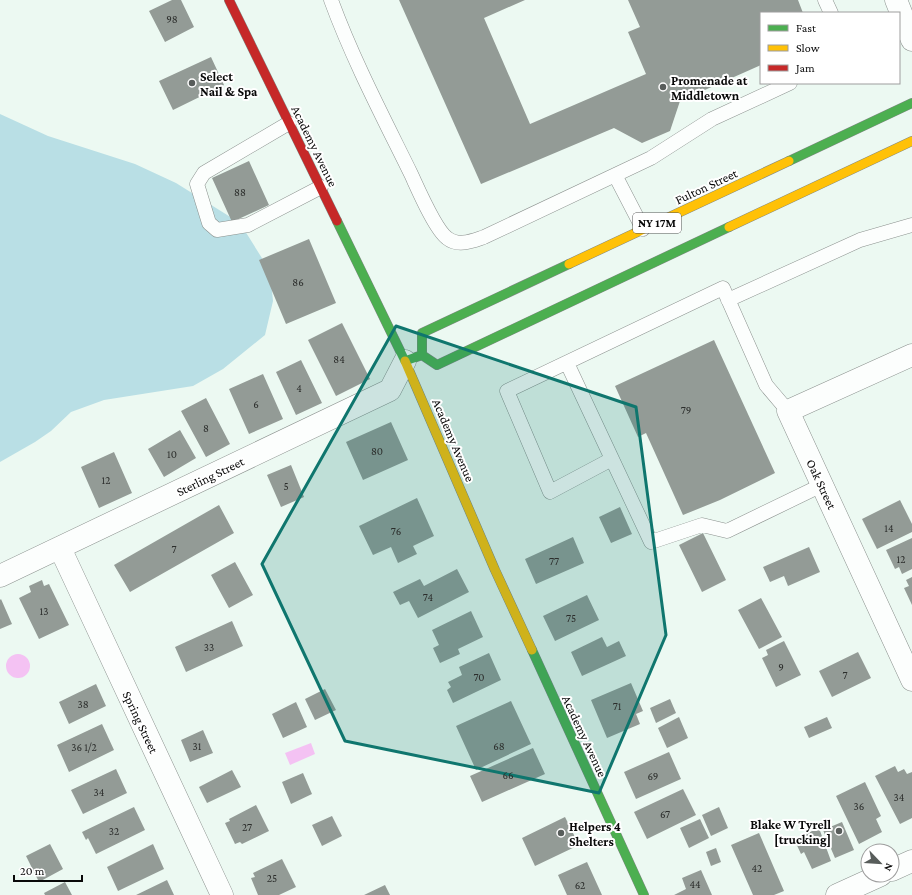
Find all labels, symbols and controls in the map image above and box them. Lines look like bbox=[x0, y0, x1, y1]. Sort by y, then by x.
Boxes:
legend bbox=[760, 12, 900, 84]
house number: 98 bbox=[166, 13, 178, 25]
text: Fast bbox=[796, 21, 817, 35]
text: Slow bbox=[796, 41, 820, 55]
text: Jam bbox=[795, 61, 815, 75]
place label: Select Nail & Spa bbox=[200, 69, 258, 99]
place label: Promenade at Middletown bbox=[671, 73, 748, 103]
marker: Select Nail & Spa bbox=[187, 78, 197, 88]
marker: Promenade at Middletown bbox=[658, 82, 668, 92]
street label: Academy Avenue bbox=[288, 103, 341, 190]
street label: Fulton Street bbox=[673, 165, 740, 207]
house number: 88 bbox=[234, 186, 246, 198]
road number: NY 17M bbox=[633, 213, 681, 233]
house number: 86 bbox=[292, 276, 304, 288]
house number: 84 bbox=[333, 353, 345, 365]
house number: 4 bbox=[296, 382, 302, 394]
street label: Academy Avenue bbox=[429, 397, 478, 484]
house number: 6 bbox=[253, 398, 259, 410]
house number: 79 bbox=[681, 404, 691, 416]
house number: 8 bbox=[203, 422, 209, 434]
house number: 80 bbox=[371, 445, 383, 457]
house number: 10 bbox=[167, 448, 177, 460]
street label: Sterling Street bbox=[174, 453, 247, 499]
street label: Oak Street bbox=[803, 457, 840, 512]
house number: 12 bbox=[102, 474, 110, 486]
house number: 5 bbox=[283, 480, 289, 492]
house number: 14 bbox=[884, 522, 894, 534]
house number: 76 bbox=[391, 525, 401, 537]
house number: 7 bbox=[171, 543, 177, 555]
house number: 12 bbox=[897, 553, 905, 565]
house number: 77 bbox=[549, 555, 559, 567]
house number: 74 bbox=[423, 591, 434, 603]
house number: 13 bbox=[40, 605, 48, 617]
house number: 75 bbox=[566, 612, 576, 624]
house number: 33 bbox=[204, 641, 214, 653]
house number: 9 bbox=[778, 661, 784, 673]
house number: 7 bbox=[842, 669, 848, 681]
house number: 70 bbox=[473, 671, 485, 683]
street label: Spring Street bbox=[120, 689, 162, 756]
street label: Academy Avenue bbox=[559, 693, 610, 780]
house number: 38 bbox=[77, 698, 89, 710]
house number: 71 bbox=[613, 700, 622, 712]
house number: 31 bbox=[193, 740, 202, 752]
house number: 68 bbox=[493, 740, 505, 752]
house number: 36 1/2 bbox=[71, 741, 97, 753]
house number: 66 bbox=[502, 769, 514, 781]
house number: 69 bbox=[648, 770, 658, 782]
house number: 34 bbox=[94, 786, 105, 798]
house number: 34 bbox=[894, 791, 905, 803]
house number: 36 bbox=[854, 800, 864, 812]
house number: 67 bbox=[660, 808, 670, 820]
place label: Blake W Tyrell [trucking] bbox=[750, 817, 831, 847]
place label: Helpers 4 Shelters bbox=[569, 819, 621, 849]
house number: 27 bbox=[242, 821, 252, 833]
house number: 32 bbox=[109, 825, 119, 837]
marker: Blake W Tyrell [trucking] bbox=[834, 826, 844, 836]
marker: Helpers 4 Shelters bbox=[556, 828, 566, 838]
north arrow bbox=[860, 843, 900, 883]
scale bar bbox=[14, 857, 82, 883]
text: N bbox=[882, 861, 896, 874]
house number: 42 bbox=[752, 862, 762, 874]
text: 20 m bbox=[20, 864, 45, 878]
house number: 25 bbox=[267, 872, 277, 884]
house number: 44 bbox=[689, 878, 701, 890]
house number: 62 bbox=[575, 879, 585, 891]

